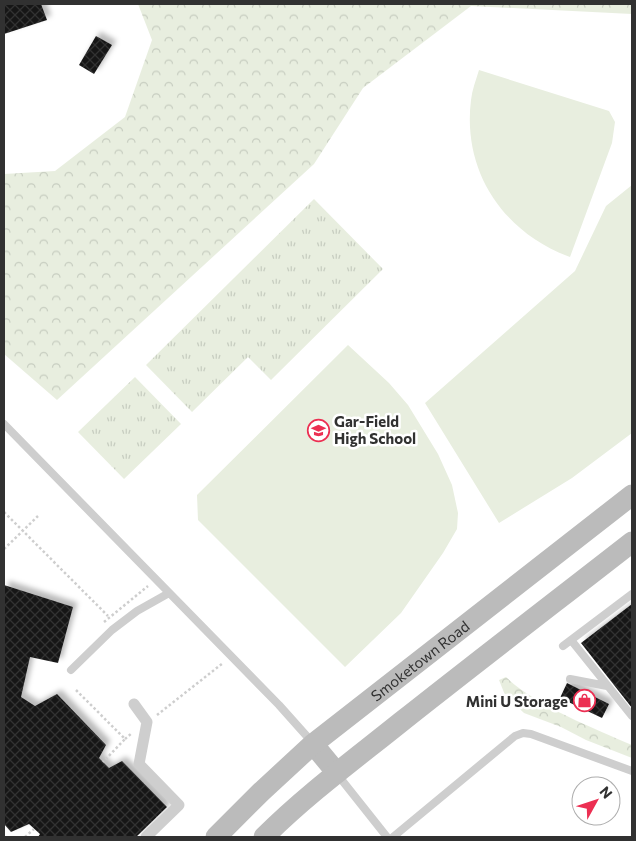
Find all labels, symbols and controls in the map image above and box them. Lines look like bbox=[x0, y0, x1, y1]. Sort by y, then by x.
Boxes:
place label: Gar-Field High School bbox=[334, 412, 416, 447]
school or university icon: Gar-Field High School bbox=[306, 418, 330, 442]
street label: Smoketown Road bbox=[367, 617, 473, 705]
shop icon: Mini U Storage bbox=[572, 689, 596, 713]
place label: Mini U Storage bbox=[466, 692, 568, 710]
north arrow bbox=[571, 776, 621, 826]
text: N bbox=[596, 783, 616, 802]

